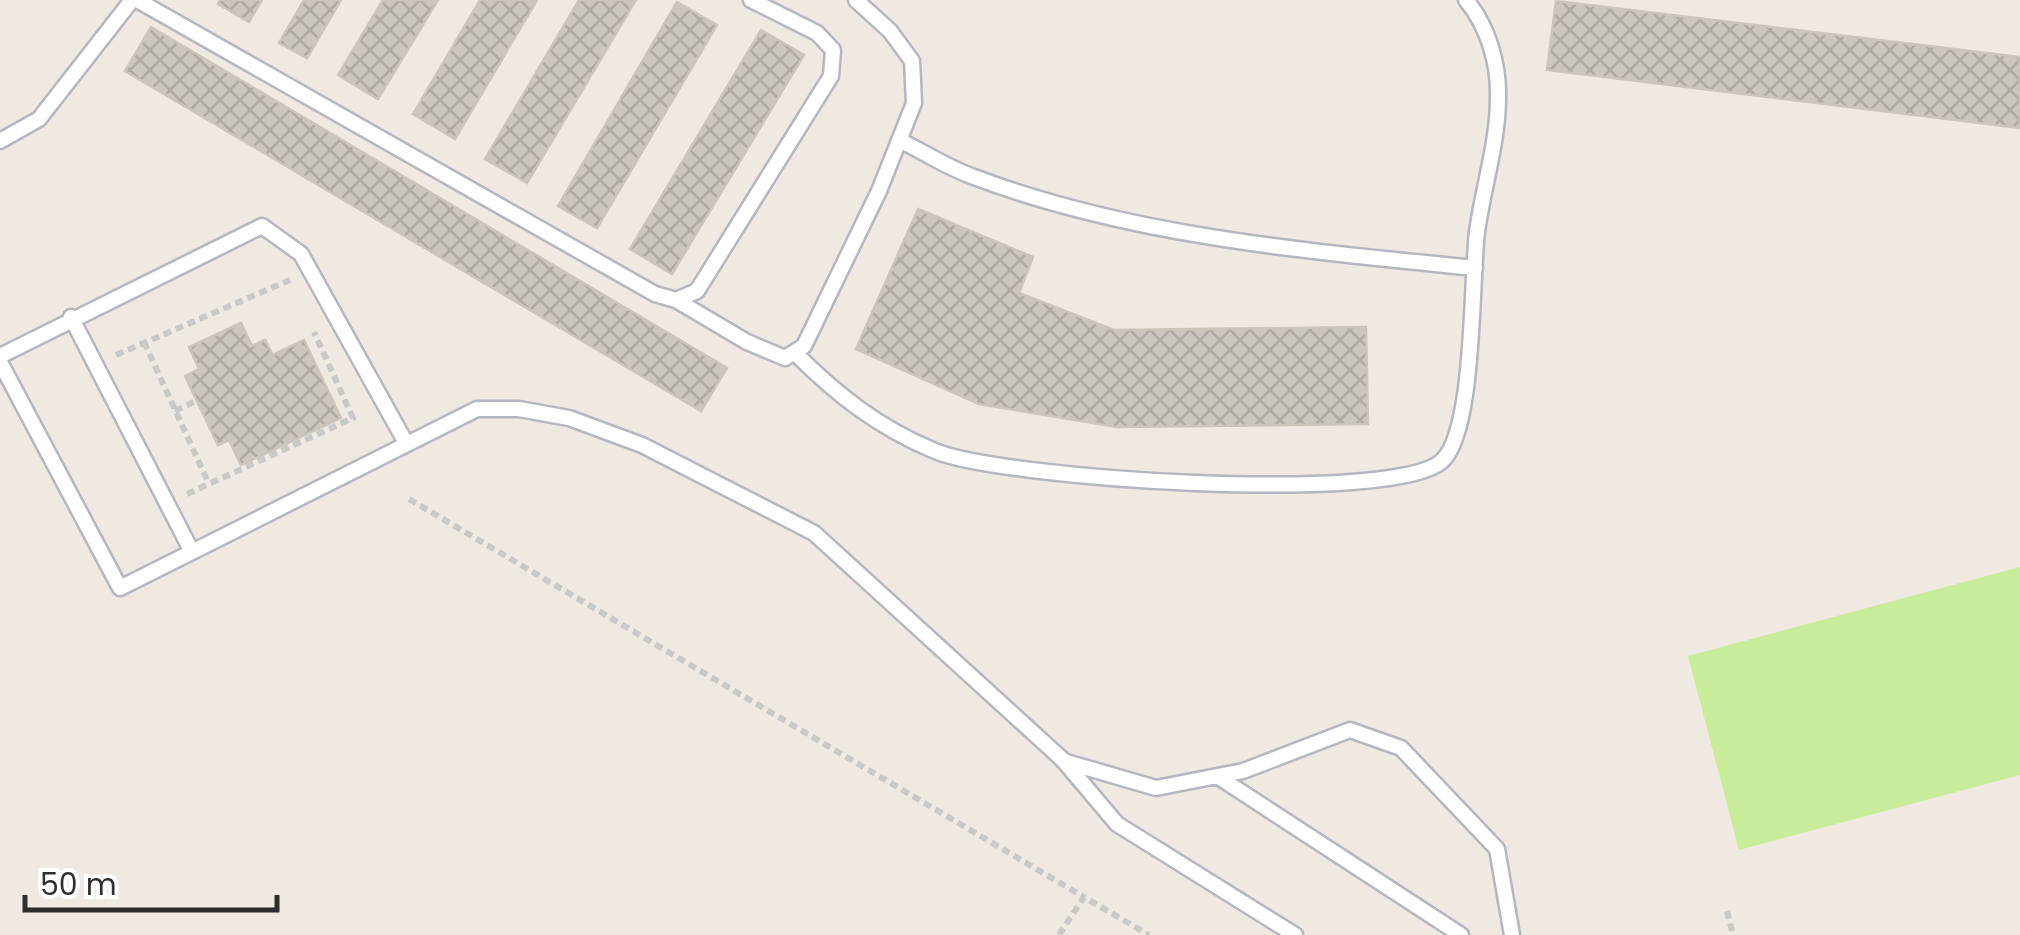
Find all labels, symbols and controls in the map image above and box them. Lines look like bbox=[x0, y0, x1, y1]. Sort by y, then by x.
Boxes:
scale bar bbox=[25, 850, 278, 912]
text: 50 m bbox=[40, 863, 117, 906]

